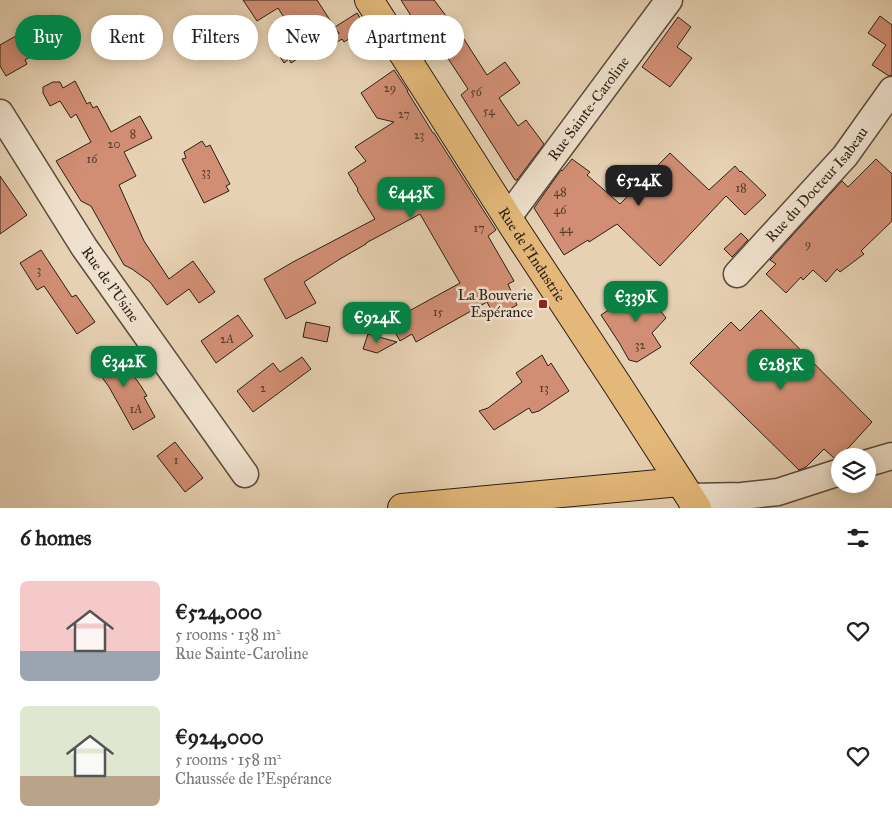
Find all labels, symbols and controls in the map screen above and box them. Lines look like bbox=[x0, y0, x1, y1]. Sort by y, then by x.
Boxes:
chip: Buy bbox=[15, 15, 81, 60]
chip: Rent bbox=[91, 15, 163, 60]
chip: Filters bbox=[173, 15, 258, 60]
chip: New bbox=[268, 15, 338, 60]
chip: Apartment bbox=[348, 15, 464, 60]
street label: Rue Sainte-Caroline bbox=[544, 53, 633, 164]
house number: 29 bbox=[384, 81, 396, 95]
house number: 56 bbox=[470, 85, 483, 99]
house number: 54 bbox=[483, 104, 495, 118]
house number: 27 bbox=[398, 107, 410, 121]
street label: Rue du Docteur Isabeau bbox=[762, 123, 872, 246]
house number: 8 bbox=[130, 127, 136, 141]
house number: 23 bbox=[414, 128, 425, 142]
house number: 20 bbox=[108, 137, 120, 151]
house number: 16 bbox=[87, 152, 98, 166]
pin: €524K bbox=[604, 164, 674, 207]
house number: 33 bbox=[201, 165, 211, 179]
text: €524K bbox=[616, 171, 662, 190]
pin: €443K bbox=[376, 176, 446, 219]
house number: 18 bbox=[735, 181, 747, 195]
text: €443K bbox=[388, 183, 434, 202]
house number: 48 bbox=[553, 185, 567, 199]
house number: 46 bbox=[554, 203, 567, 217]
street label: Rue de l'Industrie bbox=[494, 204, 569, 305]
house number: 17 bbox=[473, 221, 485, 235]
house number: 44 bbox=[559, 222, 573, 236]
house number: 9 bbox=[805, 237, 811, 251]
street label: Rue de l'Usine bbox=[78, 243, 143, 326]
house number: 3 bbox=[37, 263, 42, 277]
pin: €339K bbox=[601, 280, 671, 323]
place label: La Bouverie Espérance bbox=[458, 286, 533, 321]
text: €339K bbox=[615, 287, 657, 306]
marker: La Bouverie Espérance bbox=[537, 298, 549, 310]
pin: €924K bbox=[342, 302, 412, 344]
house number: 15 bbox=[433, 305, 444, 319]
text: €924K bbox=[354, 308, 400, 327]
house number: 2A bbox=[220, 332, 234, 346]
house number: 32 bbox=[635, 338, 645, 352]
pin: €342K bbox=[89, 346, 159, 388]
pin: €285K bbox=[746, 348, 816, 391]
text: €342K bbox=[102, 352, 146, 371]
text: €285K bbox=[759, 355, 803, 374]
house number: 2 bbox=[260, 381, 266, 395]
house number: 13 bbox=[539, 381, 549, 395]
house number: 1A bbox=[130, 402, 142, 416]
map controls bbox=[831, 448, 876, 493]
button: layers bbox=[831, 448, 876, 493]
house number: 1 bbox=[174, 453, 179, 467]
icon: filters bbox=[844, 524, 872, 552]
text: 6 homes bbox=[20, 525, 92, 551]
text: €524,000 bbox=[175, 599, 262, 625]
icon: home bbox=[60, 601, 120, 661]
icon: heart bbox=[844, 617, 872, 645]
text: 5 rooms · 138 m² bbox=[175, 625, 281, 644]
text: Rue Sainte-Caroline bbox=[175, 644, 308, 663]
text: €924,000 bbox=[175, 724, 264, 750]
icon: home bbox=[60, 726, 120, 786]
icon: heart bbox=[844, 742, 872, 770]
text: 5 rooms · 158 m² bbox=[175, 750, 281, 769]
text: Chaussée de l'Espérance bbox=[175, 769, 332, 788]

